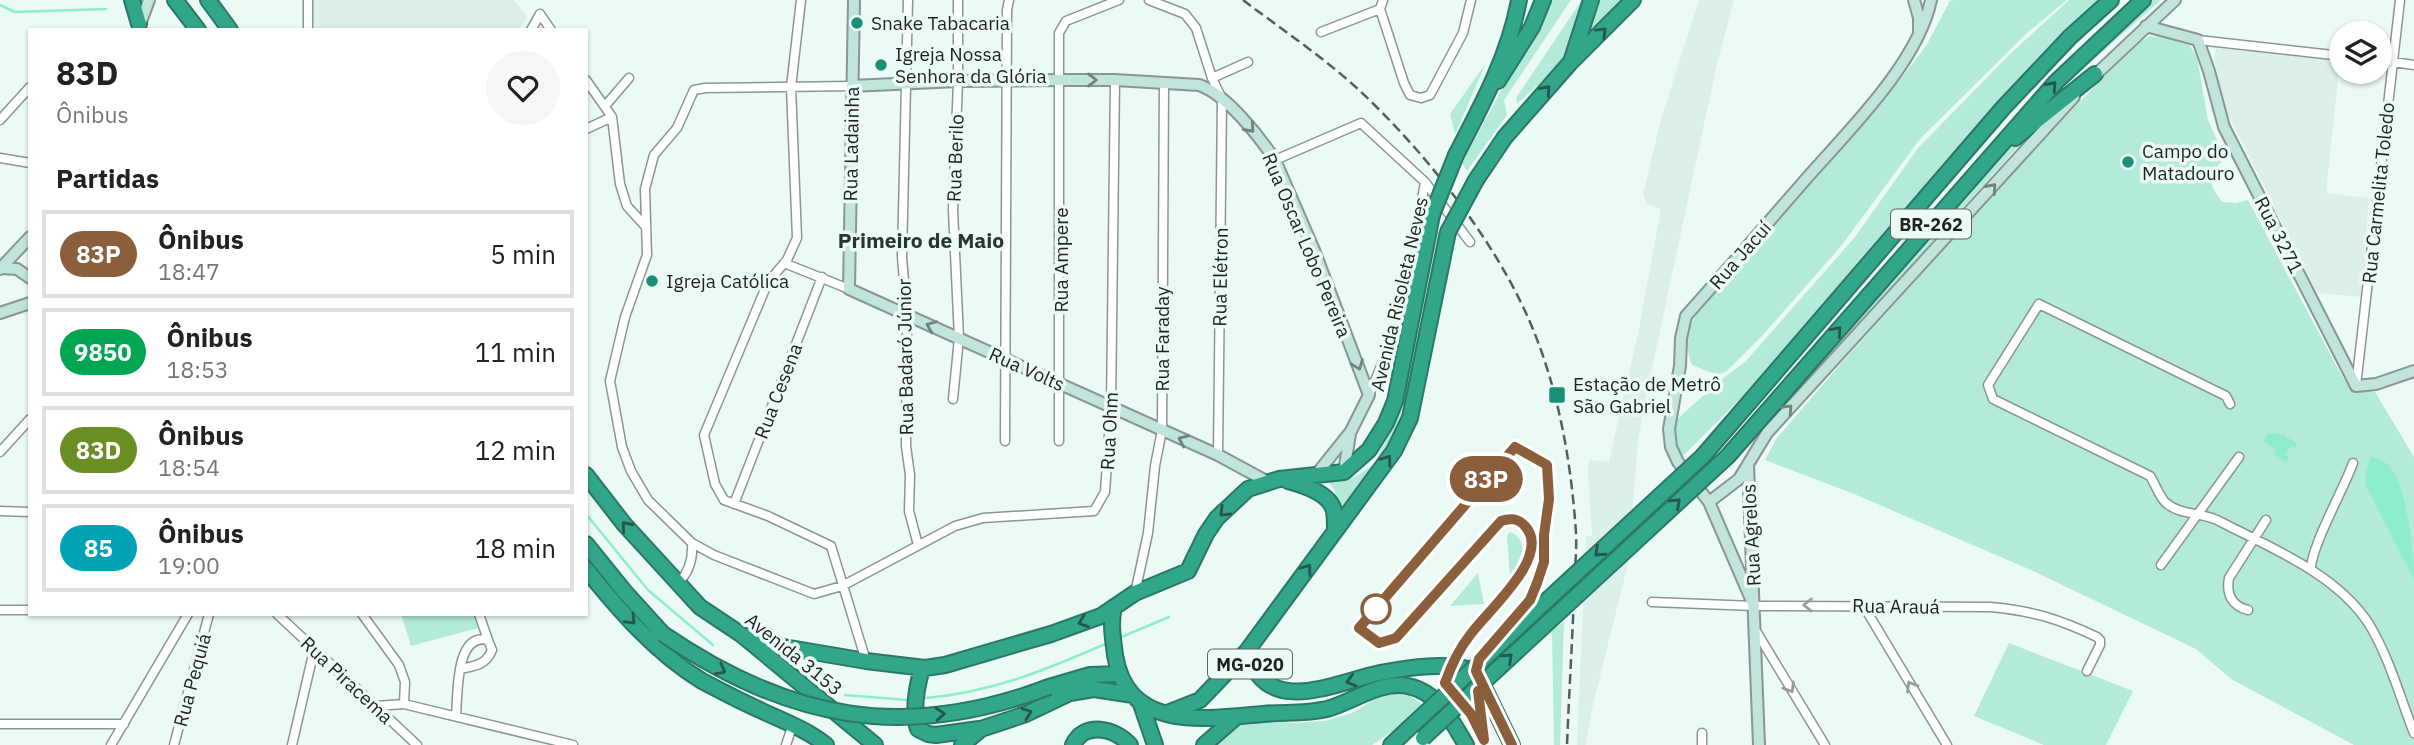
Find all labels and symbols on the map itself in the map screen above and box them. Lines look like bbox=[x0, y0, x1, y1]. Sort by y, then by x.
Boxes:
place label: Snake Tabacaria bbox=[871, 11, 1010, 35]
marker: Snake Tabacaria bbox=[849, 15, 865, 31]
one-way arrow bbox=[1593, 27, 1606, 40]
place label: Igreja Nossa Senhora da Glória bbox=[895, 42, 1047, 88]
marker: Igreja Nossa Senhora da Glória bbox=[873, 57, 889, 73]
one-way arrow bbox=[1087, 72, 1097, 88]
one-way arrow bbox=[2044, 82, 2057, 95]
street label: Rua Ladainha bbox=[838, 86, 864, 202]
one-way arrow bbox=[1538, 86, 1551, 99]
street label: Rua Carmelita Toledo bbox=[2357, 101, 2399, 285]
street label: Rua Berilo bbox=[941, 114, 969, 202]
one-way arrow bbox=[1241, 120, 1254, 133]
place label: Campo do Matadouro bbox=[2142, 139, 2234, 185]
street label: Rua Oscar Lobo Pereira bbox=[1257, 149, 1357, 341]
marker: Campo do Matadouro bbox=[2120, 154, 2136, 170]
one-way arrow bbox=[1984, 183, 1996, 196]
street label: Rua 3271 bbox=[2249, 192, 2309, 278]
street label: Avenida Risoleta Neves bbox=[1365, 194, 1433, 394]
street label: Rua Ampere bbox=[1049, 207, 1073, 313]
road number: BR-262 bbox=[1891, 210, 1971, 238]
street label: Rua Jacuí bbox=[1704, 216, 1776, 294]
district label: Primeiro de Maio bbox=[838, 226, 1004, 254]
street label: Rua Elétron bbox=[1207, 227, 1233, 327]
place label: Igreja Católica bbox=[666, 269, 789, 293]
marker: Igreja Católica bbox=[644, 273, 660, 289]
street label: Rua Badaró Júnior bbox=[892, 278, 918, 436]
street label: Rua Faraday bbox=[1150, 286, 1174, 392]
one-way arrow bbox=[926, 320, 938, 334]
one-way arrow bbox=[1829, 326, 1842, 339]
street label: Rua Cesena bbox=[749, 340, 807, 442]
street label: Rua Volts bbox=[985, 342, 1069, 396]
one-way arrow bbox=[1349, 358, 1363, 370]
place label: Estação de Metrô São Gabriel bbox=[1573, 372, 1721, 418]
marker: Estação de Metrô São Gabriel bbox=[1547, 385, 1567, 405]
street label: Rua Ohm bbox=[1095, 391, 1123, 471]
one-way arrow bbox=[1780, 404, 1793, 417]
one-way arrow bbox=[1178, 434, 1190, 448]
one-way arrow bbox=[1379, 455, 1391, 468]
line badge: 83P bbox=[1446, 456, 1526, 502]
street label: Rua Agrelos bbox=[1736, 483, 1766, 587]
one-way arrow bbox=[1668, 499, 1681, 512]
one-way arrow bbox=[1220, 504, 1232, 516]
one-way arrow bbox=[622, 521, 634, 534]
one-way arrow bbox=[1594, 544, 1607, 556]
one-way arrow bbox=[1298, 564, 1311, 577]
street label: Rua Arauá bbox=[1852, 593, 1940, 619]
unlabelled marker bbox=[1361, 594, 1391, 624]
one-way arrow bbox=[1803, 598, 1814, 613]
street label: Avenida 3153 bbox=[741, 607, 847, 701]
one-way arrow bbox=[622, 612, 635, 625]
one-way arrow bbox=[1077, 614, 1089, 628]
street label: Rua Pequiá bbox=[168, 631, 216, 729]
street label: Rua Piracema bbox=[296, 631, 398, 729]
road number: MG-020 bbox=[1208, 650, 1292, 678]
one-way arrow bbox=[1500, 653, 1513, 666]
one-way arrow bbox=[714, 662, 726, 676]
one-way arrow bbox=[1345, 673, 1357, 688]
one-way arrow bbox=[1782, 680, 1795, 693]
one-way arrow bbox=[1907, 681, 1920, 694]
one-way arrow bbox=[935, 707, 946, 722]
one-way arrow bbox=[1020, 707, 1032, 721]

